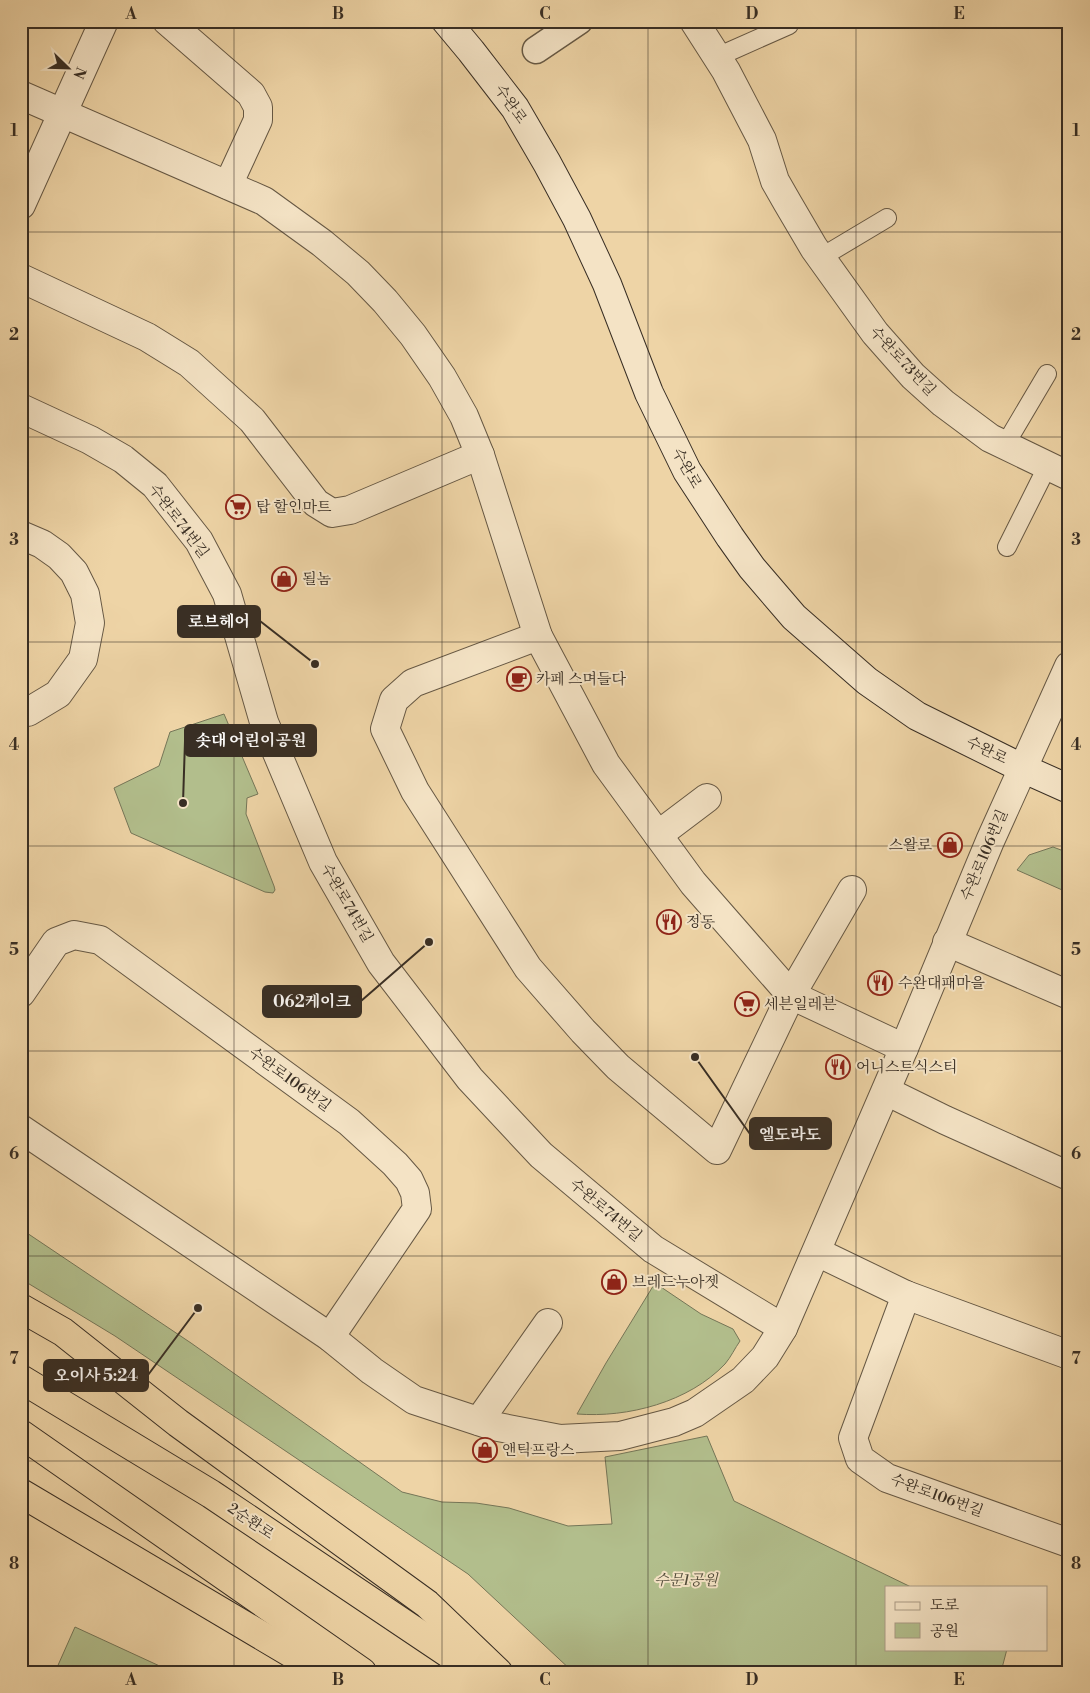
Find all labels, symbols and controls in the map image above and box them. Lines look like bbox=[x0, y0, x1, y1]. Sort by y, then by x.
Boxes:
text: A bbox=[124, 4, 137, 24]
text: B bbox=[332, 4, 344, 24]
text: C bbox=[539, 4, 551, 24]
text: D bbox=[746, 4, 759, 24]
text: E bbox=[953, 4, 965, 24]
north arrow bbox=[42, 42, 92, 92]
text: N bbox=[69, 64, 89, 81]
street label: 수완로 bbox=[490, 81, 531, 128]
text: 1 bbox=[10, 121, 18, 141]
text: 1 bbox=[1072, 121, 1080, 141]
street label: 수완로73번길 bbox=[866, 323, 940, 400]
text: 2 bbox=[9, 325, 19, 345]
text: 2 bbox=[1071, 325, 1081, 345]
street label: 수완로 bbox=[668, 445, 706, 492]
street label: 수완로74번길 bbox=[145, 480, 213, 562]
supermarket icon: 탑 할인마트 bbox=[225, 494, 251, 520]
place label: 탑 할인마트 bbox=[256, 498, 332, 517]
text: 3 bbox=[9, 530, 19, 550]
text: 3 bbox=[1071, 530, 1081, 550]
shop icon: 될놈 bbox=[271, 566, 297, 592]
place label: 될놈 bbox=[302, 570, 331, 589]
callout: 로브헤어 bbox=[178, 606, 260, 637]
text: 로브헤어 bbox=[188, 612, 250, 632]
cafe icon: 카페 스며들다 bbox=[506, 666, 532, 692]
place label: 카페 스며들다 bbox=[536, 670, 627, 689]
callout: 솟대 어린이공원 bbox=[185, 725, 316, 756]
text: 솟대 어린이공원 bbox=[196, 731, 306, 751]
street label: 수완로 bbox=[963, 732, 1011, 769]
text: 4 bbox=[9, 735, 20, 755]
text: 4 bbox=[1071, 735, 1082, 755]
street label: 수완로106번길 bbox=[957, 807, 1012, 904]
shop icon: 스왈로 bbox=[937, 832, 963, 858]
place label: 스왈로 bbox=[889, 836, 932, 855]
street label: 수완로74번길 bbox=[316, 860, 377, 946]
restaurant icon: 정동 bbox=[656, 909, 682, 935]
place label: 정동 bbox=[686, 913, 715, 932]
text: 5 bbox=[9, 940, 19, 960]
text: 5 bbox=[1071, 940, 1081, 960]
restaurant icon: 수완대패마을 bbox=[867, 970, 893, 996]
place label: 수완대패마을 bbox=[898, 974, 985, 993]
callout: 062케이크 bbox=[263, 986, 361, 1017]
supermarket icon: 세븐일레븐 bbox=[734, 991, 760, 1017]
text: 062케이크 bbox=[273, 992, 352, 1012]
place label: 세븐일레븐 bbox=[764, 995, 837, 1014]
street label: 수완로106번길 bbox=[245, 1043, 335, 1116]
restaurant icon: 어니스트식스티 bbox=[825, 1054, 851, 1080]
place label: 어니스트식스티 bbox=[856, 1058, 957, 1077]
callout: 엘도라도 bbox=[750, 1118, 831, 1149]
text: 엘도라도 bbox=[759, 1125, 821, 1145]
text: 6 bbox=[9, 1144, 19, 1164]
text: 6 bbox=[1071, 1144, 1081, 1164]
street label: 수완로74번길 bbox=[566, 1175, 646, 1246]
shop icon: 브레드누아젯 bbox=[601, 1269, 627, 1295]
place label: 브레드누아젯 bbox=[632, 1273, 719, 1292]
text: 7 bbox=[9, 1349, 19, 1369]
text: 7 bbox=[1071, 1349, 1081, 1369]
callout: 오이사 5:24 bbox=[44, 1360, 148, 1391]
text: 오이사 5:24 bbox=[54, 1366, 138, 1386]
shop icon: 앤틱프랑스 bbox=[472, 1437, 498, 1463]
place label: 앤틱프랑스 bbox=[502, 1441, 575, 1460]
street label: 수완로106번길 bbox=[888, 1470, 986, 1521]
street label: 2순환로 bbox=[224, 1499, 278, 1544]
text: 8 bbox=[9, 1554, 19, 1574]
text: 8 bbox=[1071, 1554, 1081, 1574]
park label: 수문1공원 bbox=[654, 1571, 719, 1590]
legend bbox=[885, 1586, 1048, 1650]
text: 도로 bbox=[930, 1596, 959, 1615]
text: 공원 bbox=[930, 1622, 959, 1641]
text: A bbox=[124, 1670, 137, 1690]
text: B bbox=[332, 1670, 344, 1690]
text: C bbox=[539, 1670, 551, 1690]
text: D bbox=[746, 1670, 759, 1690]
text: E bbox=[953, 1670, 965, 1690]

